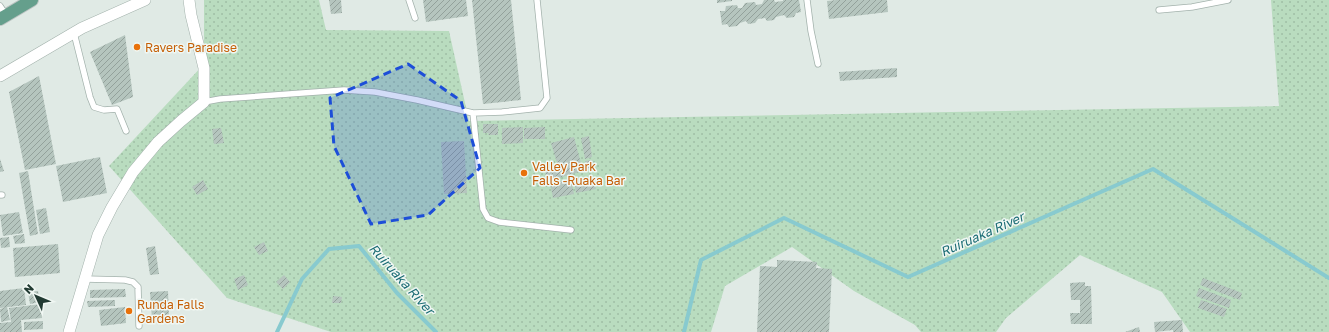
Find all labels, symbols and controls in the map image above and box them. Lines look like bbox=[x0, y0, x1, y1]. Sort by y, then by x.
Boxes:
place label: Ravers Paradise bbox=[145, 40, 237, 55]
marker: Ravers Paradise bbox=[132, 42, 142, 52]
place label: Valley Park Falls -Ruaka Bar bbox=[532, 159, 626, 188]
marker: Valley Park Falls -Ruaka Bar bbox=[519, 168, 529, 178]
water label: Ruiruaka River bbox=[938, 208, 1028, 260]
water label: Ruiruaka River bbox=[366, 240, 439, 319]
north arrow bbox=[16, 276, 56, 316]
text: N bbox=[21, 281, 36, 296]
place label: Runda Falls Gardens bbox=[137, 297, 204, 326]
marker: Runda Falls Gardens bbox=[124, 306, 134, 316]

